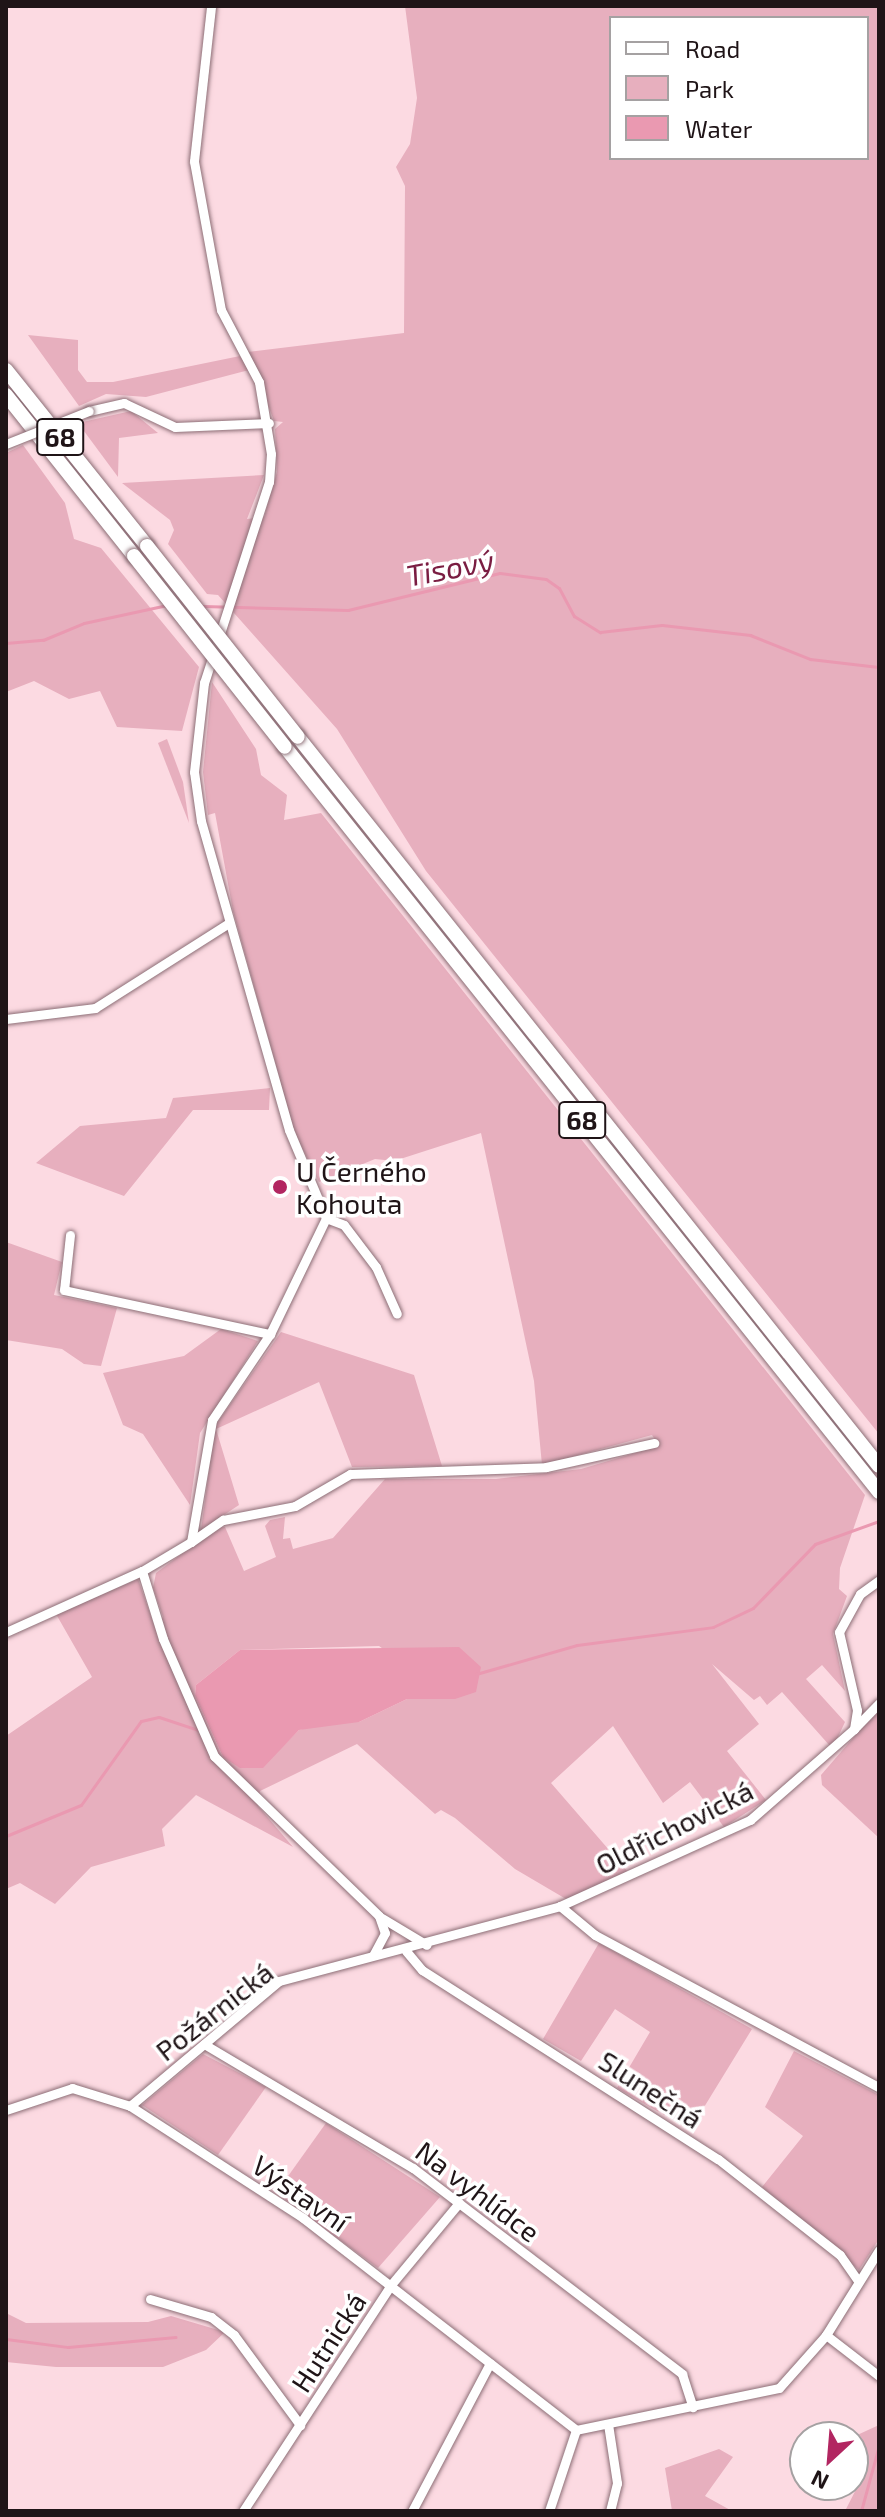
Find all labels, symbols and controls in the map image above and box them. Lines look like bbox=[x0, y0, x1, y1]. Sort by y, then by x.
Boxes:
legend bbox=[609, 16, 869, 160]
text: Road bbox=[685, 34, 740, 63]
text: Park bbox=[685, 74, 734, 103]
text: Water bbox=[685, 114, 752, 143]
road number: 68 bbox=[36, 415, 84, 459]
water label: Tisový bbox=[403, 541, 497, 593]
road number: 68 bbox=[558, 1098, 606, 1142]
place label: U Černého Kohouta bbox=[296, 1154, 427, 1220]
marker: U Černého Kohouta bbox=[271, 1178, 289, 1196]
street label: Oldřichovická bbox=[590, 1773, 758, 1881]
street label: Požárnická bbox=[149, 1955, 279, 2067]
street label: Slunečná bbox=[593, 2043, 709, 2135]
street label: Na vyhlídce bbox=[409, 2133, 547, 2249]
street label: Výstavní bbox=[246, 2148, 356, 2238]
street label: Hutnická bbox=[283, 2286, 373, 2398]
north arrow bbox=[789, 2421, 869, 2501]
text: N bbox=[807, 2466, 832, 2496]

